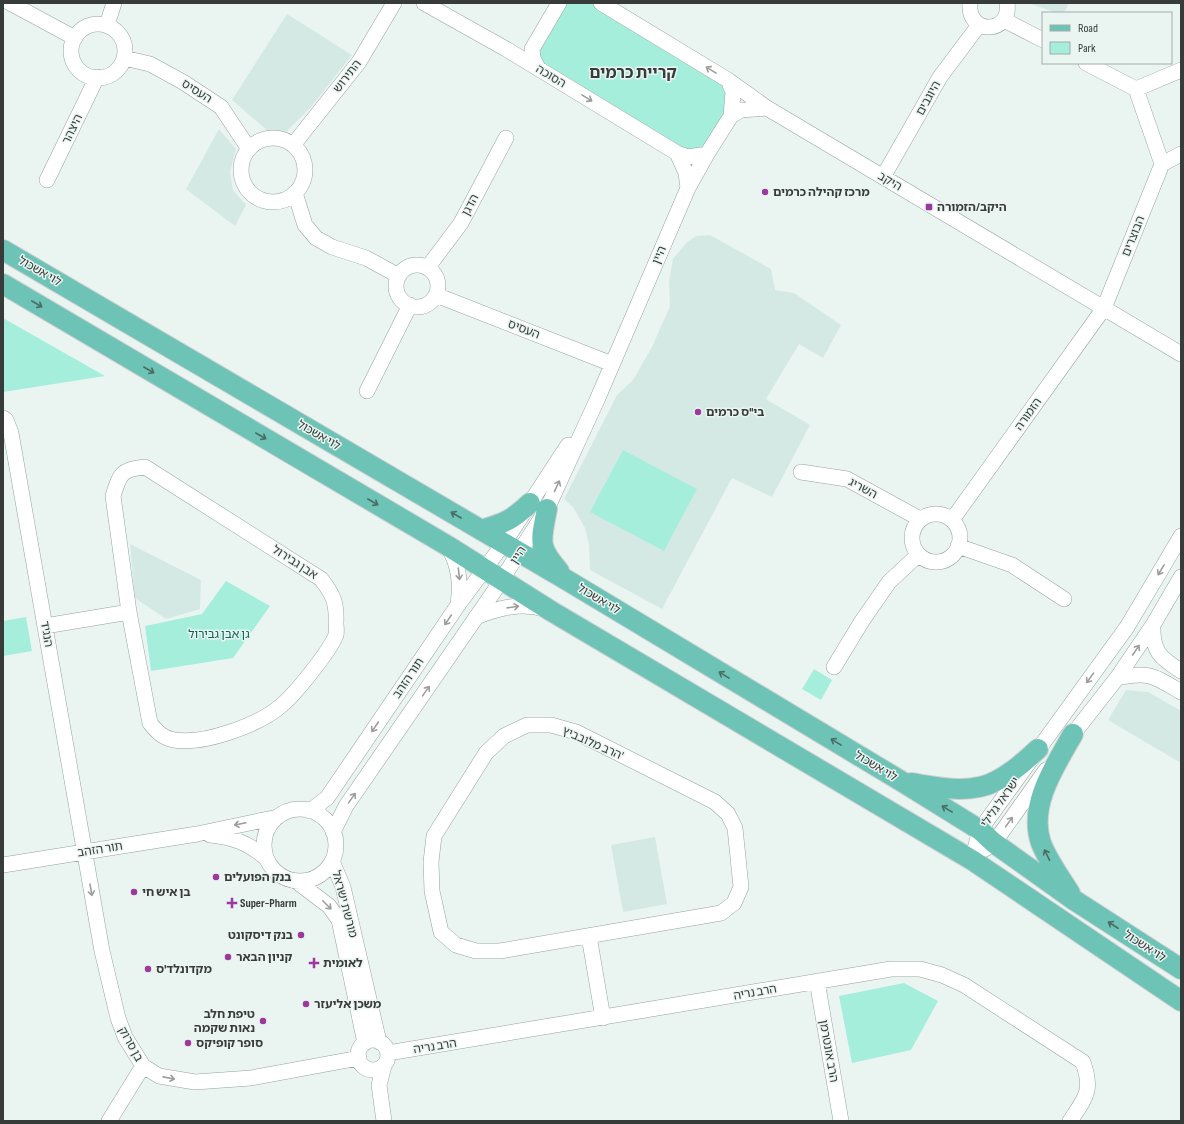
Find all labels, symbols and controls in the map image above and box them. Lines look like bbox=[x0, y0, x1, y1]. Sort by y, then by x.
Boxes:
legend bbox=[1042, 12, 1172, 64]
text: Road bbox=[1078, 21, 1098, 36]
text: Park bbox=[1078, 41, 1096, 56]
street label: התירוש bbox=[330, 57, 365, 96]
street label: הסוכה bbox=[533, 62, 569, 91]
district label: קריית כרמים bbox=[589, 64, 677, 83]
one-way arrow bbox=[706, 66, 717, 74]
street label: העסיס bbox=[179, 76, 215, 107]
street label: היוגבים bbox=[913, 78, 944, 118]
one-way arrow bbox=[581, 95, 593, 103]
street label: היצהר bbox=[59, 112, 86, 147]
street label: היקב bbox=[875, 168, 905, 194]
place label: מרכז קהילה כרמים bbox=[773, 185, 870, 200]
marker: מרכז קהילה כרמים bbox=[760, 187, 770, 197]
street label: הדגן bbox=[459, 192, 482, 219]
place label: היקב/הזמורה bbox=[937, 200, 1007, 215]
marker: היקב/הזמורה bbox=[924, 202, 934, 212]
street label: הבוצרים bbox=[1119, 214, 1148, 259]
street label: היין bbox=[649, 244, 670, 267]
street label: לוי אשכול bbox=[16, 253, 64, 290]
one-way arrow bbox=[31, 300, 43, 308]
street label: העסיס bbox=[506, 317, 542, 342]
one-way arrow bbox=[143, 366, 155, 374]
street label: הזמורה bbox=[1012, 395, 1045, 434]
place label: בי"ס כרמים bbox=[706, 405, 764, 420]
marker: בי"ס כרמים bbox=[693, 407, 703, 417]
street label: לוי אשכול bbox=[295, 417, 343, 454]
one-way arrow bbox=[255, 432, 267, 440]
street label: השריג bbox=[846, 475, 880, 502]
one-way arrow bbox=[554, 481, 561, 493]
one-way arrow bbox=[367, 498, 379, 506]
one-way arrow bbox=[450, 511, 462, 519]
street label: אבן גבירול bbox=[269, 542, 321, 583]
street label: היין bbox=[507, 543, 530, 567]
one-way arrow bbox=[1157, 564, 1165, 576]
one-way arrow bbox=[455, 568, 463, 581]
street label: לוי אשכול bbox=[575, 581, 623, 618]
one-way arrow bbox=[506, 603, 519, 611]
one-way arrow bbox=[444, 614, 452, 625]
street label: הנגיד bbox=[37, 620, 56, 648]
park label: גן אבן גבירול bbox=[188, 627, 250, 642]
one-way arrow bbox=[1132, 645, 1140, 656]
street label: תור הזהב bbox=[389, 655, 427, 701]
one-way arrow bbox=[718, 670, 730, 678]
one-way arrow bbox=[1085, 673, 1094, 684]
one-way arrow bbox=[422, 686, 430, 697]
one-way arrow bbox=[371, 722, 379, 733]
street label: הרב מלובביץ' bbox=[560, 723, 626, 764]
one-way arrow bbox=[830, 737, 842, 745]
street label: לוי אשכול bbox=[852, 748, 900, 785]
street label: ישראל גלילי bbox=[978, 774, 1023, 830]
one-way arrow bbox=[348, 792, 356, 803]
one-way arrow bbox=[941, 805, 953, 813]
one-way arrow bbox=[1005, 817, 1013, 828]
one-way arrow bbox=[234, 821, 247, 829]
street label: תור הזהב bbox=[76, 839, 124, 860]
one-way arrow bbox=[1043, 849, 1050, 861]
street label: מורשת ישראל bbox=[328, 869, 361, 939]
place label: בנק הפועלים bbox=[224, 870, 291, 885]
marker: בנק הפועלים bbox=[211, 872, 221, 882]
one-way arrow bbox=[87, 883, 95, 896]
place label: בן איש חי bbox=[142, 885, 191, 900]
marker: בן איש חי bbox=[129, 887, 139, 897]
place label: Super-Pharm bbox=[240, 896, 297, 911]
marker: Super-Pharm bbox=[227, 898, 237, 908]
one-way arrow bbox=[322, 900, 332, 910]
one-way arrow bbox=[1107, 921, 1119, 929]
street label: לוי אשכול bbox=[1121, 927, 1169, 966]
place label: בנק דיסקונט bbox=[228, 928, 293, 943]
marker: בנק דיסקונט bbox=[296, 930, 306, 940]
place label: קניון הבאר bbox=[236, 950, 292, 965]
marker: קניון הבאר bbox=[223, 952, 233, 962]
place label: לאומית bbox=[323, 956, 363, 971]
marker: לאומית bbox=[308, 957, 320, 969]
place label: מקדונלד'ס bbox=[156, 962, 212, 977]
marker: מקדונלד'ס bbox=[143, 964, 153, 974]
street label: הרב נריה bbox=[732, 981, 778, 1004]
place label: משכן אליעזר bbox=[314, 997, 382, 1012]
marker: משכן אליעזר bbox=[301, 999, 311, 1009]
place label: טיפת חלב נאות שקמה bbox=[194, 1007, 255, 1036]
marker: טיפת חלב נאות שקמה bbox=[258, 1016, 268, 1026]
street label: הרב אונטרמן bbox=[816, 1019, 841, 1083]
street label: בן סרוק bbox=[115, 1024, 146, 1064]
place label: סופר קופיקס bbox=[196, 1036, 263, 1051]
street label: הרב נריה bbox=[412, 1036, 458, 1057]
marker: סופר קופיקס bbox=[183, 1038, 193, 1048]
one-way arrow bbox=[162, 1074, 175, 1082]

